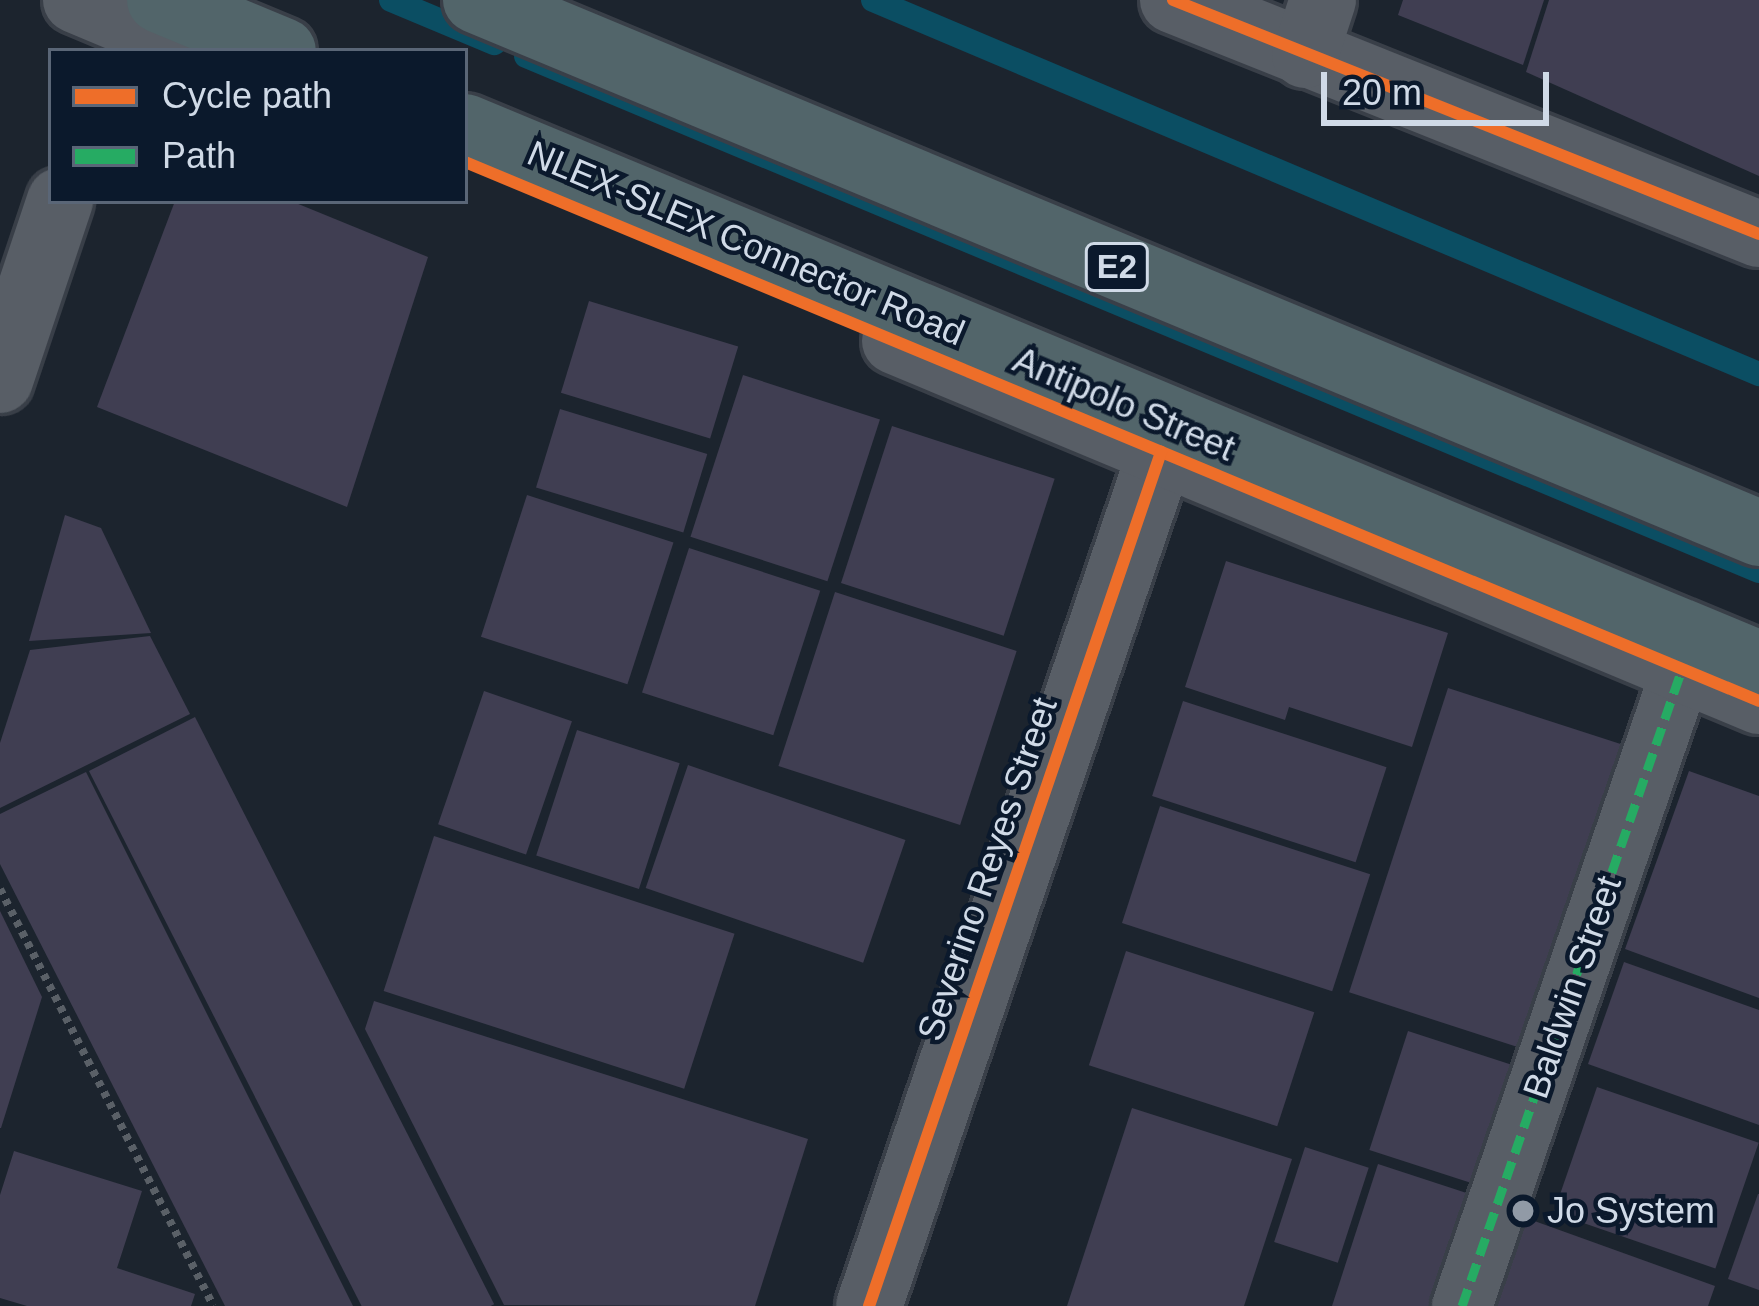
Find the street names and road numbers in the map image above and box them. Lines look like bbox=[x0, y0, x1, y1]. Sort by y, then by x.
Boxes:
street label: NLEX-SLEX Connector Road bbox=[521, 131, 971, 355]
road number: E2 bbox=[1084, 240, 1150, 294]
street label: Antipolo Street bbox=[1007, 338, 1241, 470]
street label: Severino Reyes Street bbox=[908, 692, 1066, 1046]
street label: Baldwin Street bbox=[1514, 870, 1630, 1104]

